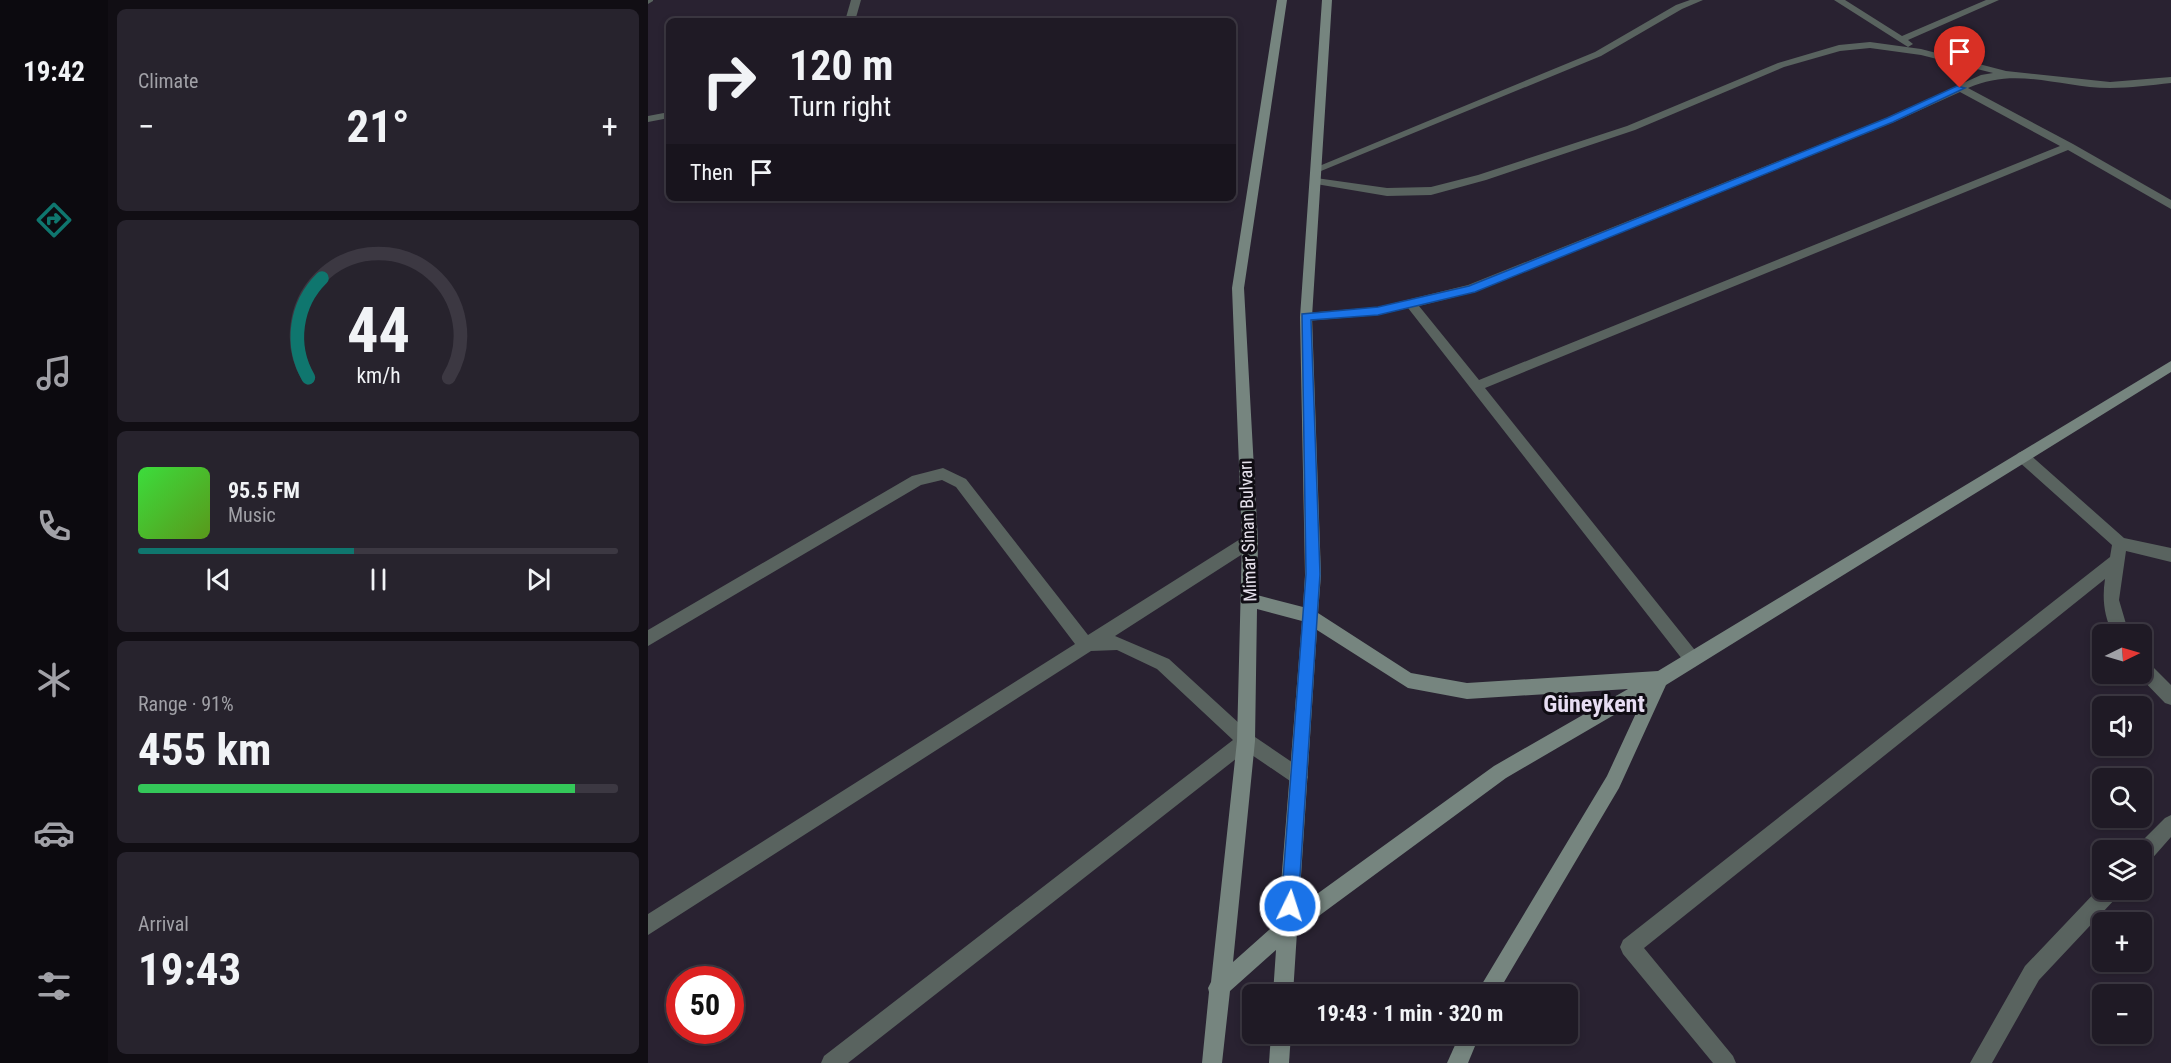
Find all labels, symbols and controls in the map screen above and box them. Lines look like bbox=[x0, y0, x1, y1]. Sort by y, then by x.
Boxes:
pin bbox=[1934, 26, 1985, 88]
icon: arrive bbox=[1943, 35, 1976, 68]
text: 120 m bbox=[789, 41, 894, 90]
icon: right bbox=[690, 42, 768, 120]
text: 19:42 bbox=[23, 56, 85, 88]
text: Climate bbox=[138, 69, 198, 93]
text: Turn right bbox=[789, 91, 891, 123]
text: 21° bbox=[347, 100, 410, 153]
text: − bbox=[138, 107, 155, 146]
text: + bbox=[602, 107, 618, 146]
icon: arrive bbox=[745, 156, 778, 189]
text: Then bbox=[690, 160, 733, 185]
icon: directions bbox=[33, 199, 75, 241]
text: 44 bbox=[346, 294, 410, 367]
icon: music bbox=[33, 352, 75, 394]
text: km/h bbox=[356, 363, 400, 388]
street label: Mimar Sinan Bulvarı bbox=[1235, 460, 1260, 602]
text: 95.5 FM bbox=[228, 478, 300, 503]
text: Music bbox=[228, 503, 276, 527]
icon: phone bbox=[33, 505, 75, 547]
icon: previous bbox=[202, 563, 235, 596]
icon: pause bbox=[362, 563, 395, 596]
icon: next bbox=[522, 563, 555, 596]
north arrow bbox=[2092, 624, 2152, 684]
map controls bbox=[2092, 624, 2152, 1044]
icon: climate bbox=[33, 659, 75, 701]
district label: Güneykent bbox=[1543, 690, 1645, 718]
text: Range · 91% bbox=[138, 692, 234, 716]
button: sound bbox=[2092, 696, 2152, 756]
text: 455 km bbox=[138, 723, 271, 776]
button: search bbox=[2092, 768, 2152, 828]
icon: car bbox=[33, 812, 75, 854]
button: layers bbox=[2092, 840, 2152, 900]
position arrow bbox=[1258, 874, 1322, 938]
text: Arrival bbox=[138, 912, 189, 936]
button: + bbox=[2092, 912, 2152, 972]
text: 19:43 bbox=[138, 943, 241, 996]
icon: filters bbox=[33, 965, 75, 1007]
speed limit sign: 50 bbox=[666, 966, 744, 1044]
button: − bbox=[2092, 984, 2152, 1044]
text: 19:43 · 1 min · 320 m bbox=[1317, 1001, 1503, 1026]

